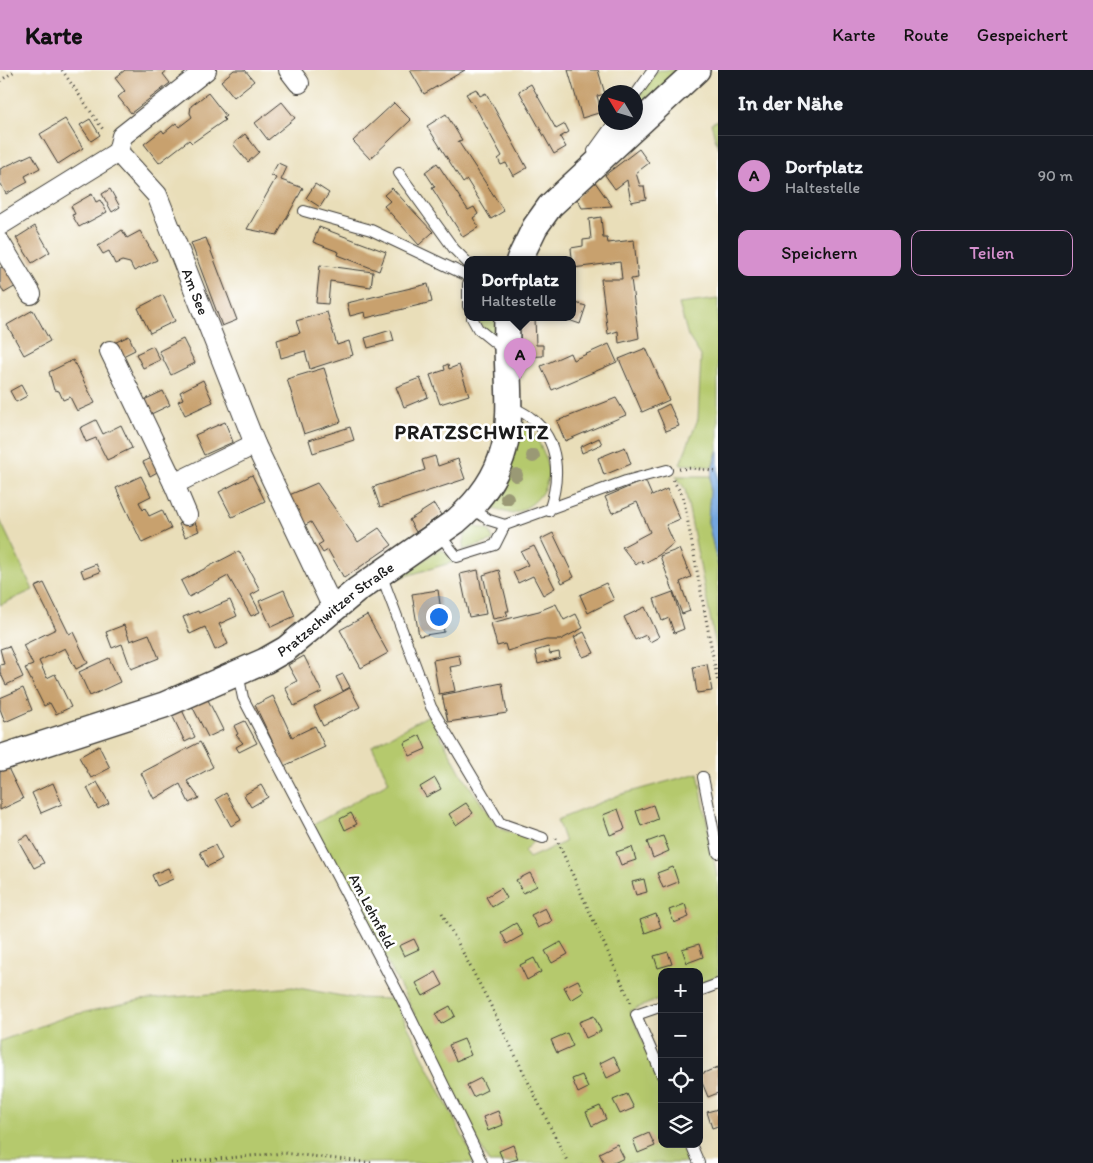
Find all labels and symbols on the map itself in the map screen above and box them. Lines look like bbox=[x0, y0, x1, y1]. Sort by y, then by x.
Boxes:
north arrow bbox=[598, 85, 643, 130]
street label: Am See bbox=[178, 266, 212, 318]
pin: A bbox=[504, 338, 536, 379]
district label: PRATZSCHWITZ bbox=[395, 420, 549, 444]
street label: Pratzschwitzer Straße bbox=[274, 558, 397, 661]
your location bbox=[426, 604, 452, 630]
street label: Am Lehnfeld bbox=[345, 871, 399, 951]

